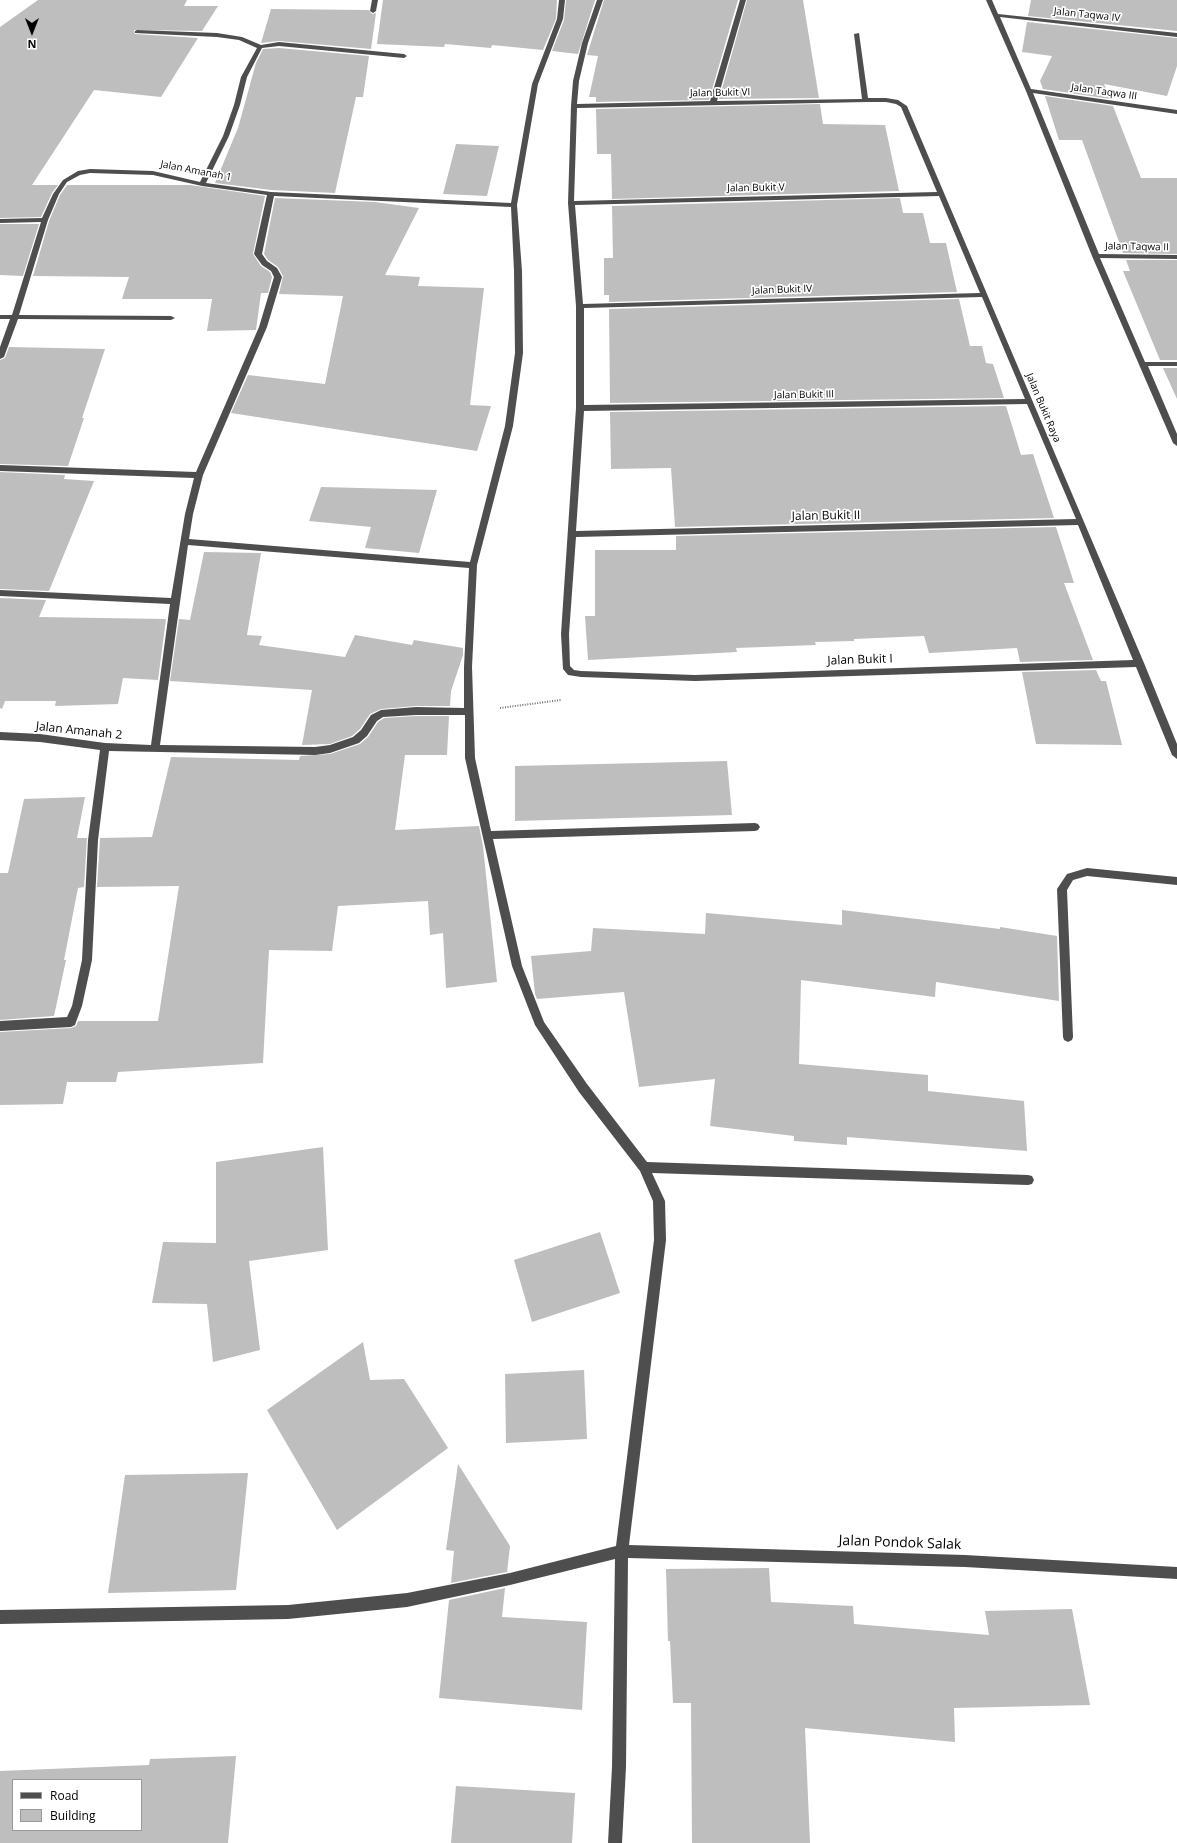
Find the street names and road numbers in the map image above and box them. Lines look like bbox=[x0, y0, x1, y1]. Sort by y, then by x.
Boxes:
street label: Jalan Taqwa IV bbox=[1053, 6, 1121, 24]
street label: Jalan Taqwa III bbox=[1070, 81, 1138, 103]
street label: Jalan Bukit VI bbox=[690, 86, 750, 100]
street label: Jalan Amanah 1 bbox=[159, 158, 233, 184]
street label: Jalan Bukit V bbox=[727, 181, 785, 195]
street label: Jalan Taqwa II bbox=[1105, 240, 1169, 254]
street label: Jalan Bukit IV bbox=[752, 283, 812, 297]
street label: Jalan Bukit Raya bbox=[1023, 372, 1063, 444]
street label: Jalan Bukit III bbox=[774, 388, 834, 402]
street label: Jalan Bukit II bbox=[792, 508, 860, 524]
street label: Jalan Bukit I bbox=[827, 652, 893, 668]
street label: Jalan Amanah 2 bbox=[35, 719, 123, 743]
street label: Jalan Pondok Salak bbox=[838, 1532, 962, 1554]

